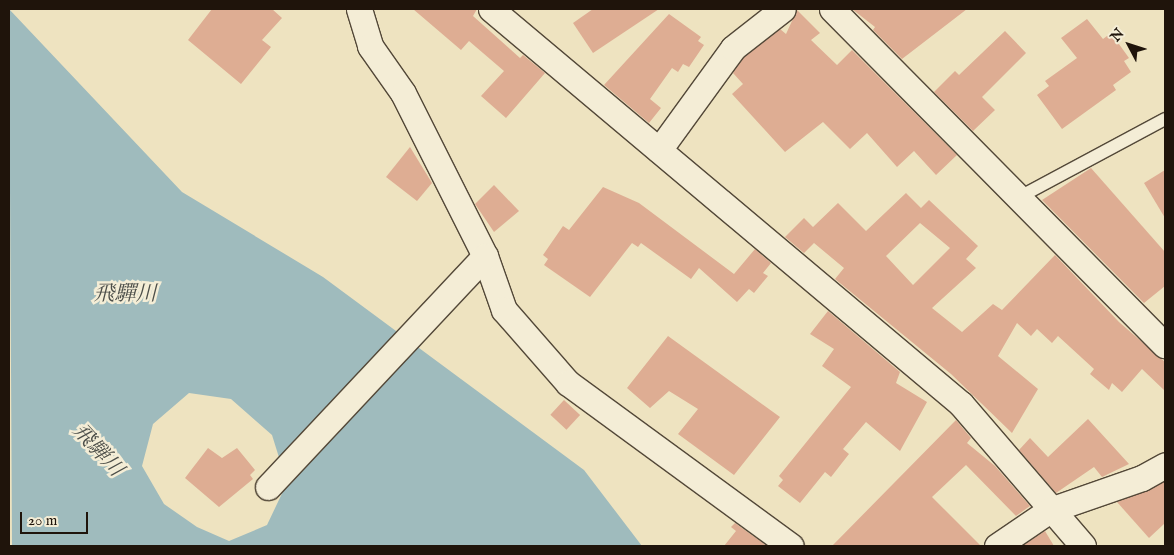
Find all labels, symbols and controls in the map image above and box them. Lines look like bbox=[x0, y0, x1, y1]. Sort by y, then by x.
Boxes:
north arrow bbox=[1104, 20, 1154, 70]
text: N bbox=[1107, 25, 1128, 46]
water label: 飛驒川 bbox=[94, 282, 156, 308]
water label: 飛騨川 bbox=[66, 419, 128, 483]
scale bar bbox=[22, 502, 90, 534]
text: 20 m bbox=[28, 511, 57, 530]

